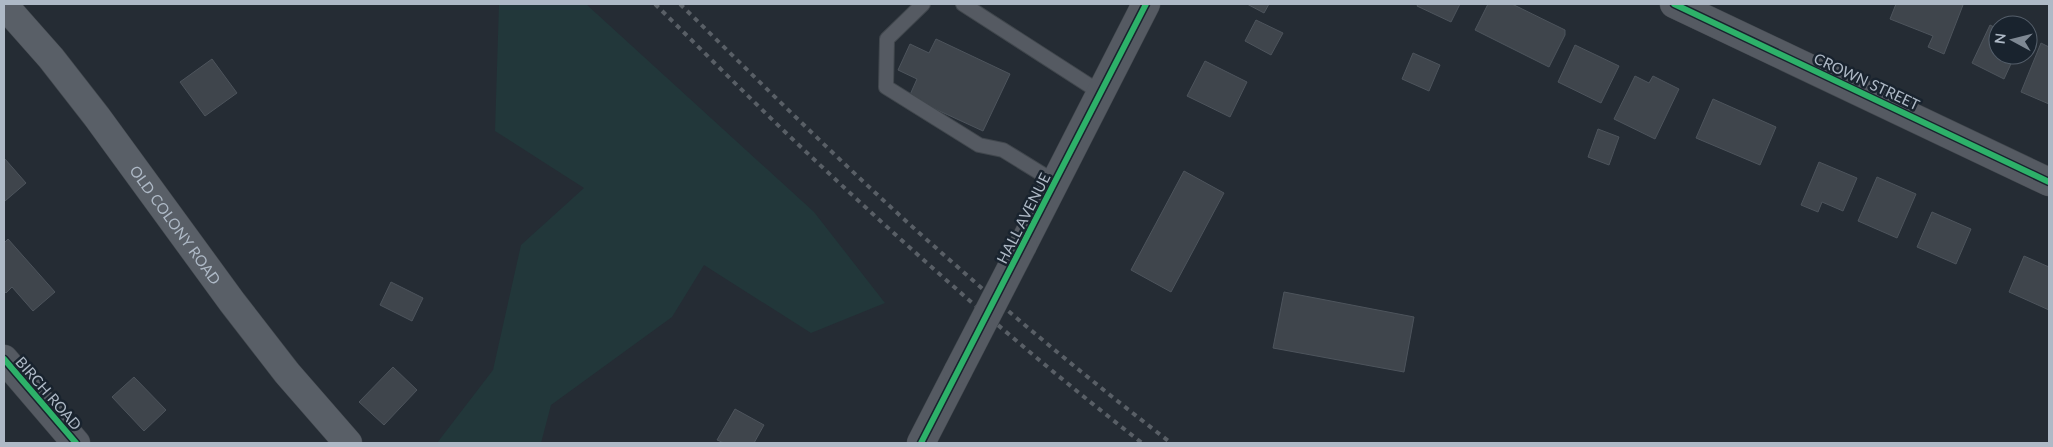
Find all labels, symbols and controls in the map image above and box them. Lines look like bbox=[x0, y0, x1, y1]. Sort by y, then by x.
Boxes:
north arrow bbox=[1988, 15, 2038, 65]
text: N bbox=[1991, 32, 2009, 45]
street label: CROWN STREET bbox=[1811, 49, 1923, 113]
street label: OLD COLONY ROAD bbox=[126, 162, 225, 288]
street label: HALL AVENUE bbox=[992, 170, 1054, 266]
street label: BIRCH ROAD bbox=[12, 353, 86, 433]

